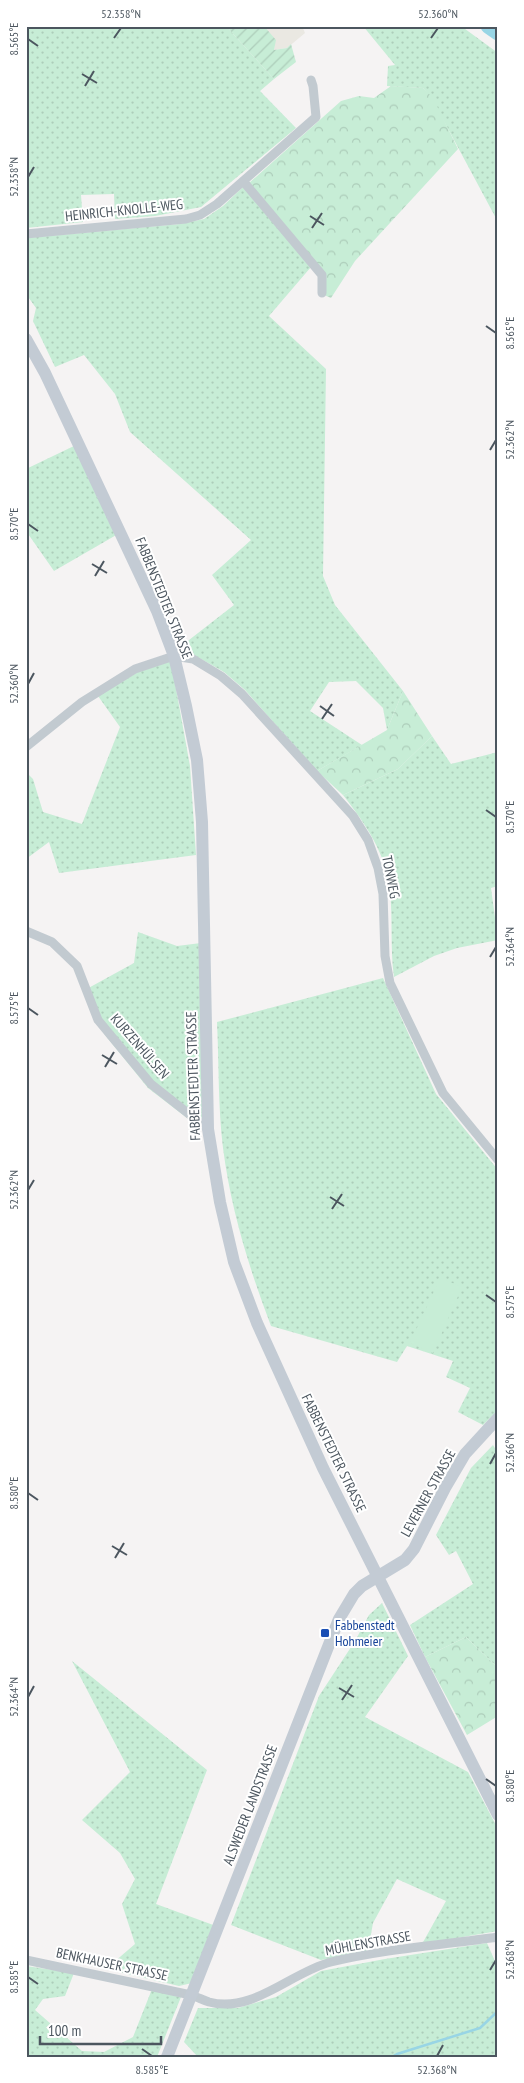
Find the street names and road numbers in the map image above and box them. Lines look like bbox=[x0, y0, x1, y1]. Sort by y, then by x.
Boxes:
street label: HEINRICH-KNOLLE-WEG bbox=[64, 195, 184, 225]
street label: FABBENSTEDTER STRASSE bbox=[131, 535, 197, 661]
street label: TONWEG bbox=[378, 854, 404, 900]
street label: KURZENHÜLSEN bbox=[107, 1010, 173, 1082]
street label: FABBENSTEDTER STRASSE bbox=[182, 1011, 204, 1141]
street label: FABBENSTEDTER STRASSE bbox=[298, 1391, 370, 1515]
street label: LEVERNER STRASSE bbox=[396, 1446, 460, 1540]
street label: ALSWEDER LANDSTRASSE bbox=[219, 1742, 281, 1868]
street label: MÜHLENSTRASSE bbox=[324, 1927, 412, 1959]
street label: BENKHAUSER STRASSE bbox=[55, 1943, 169, 1985]

